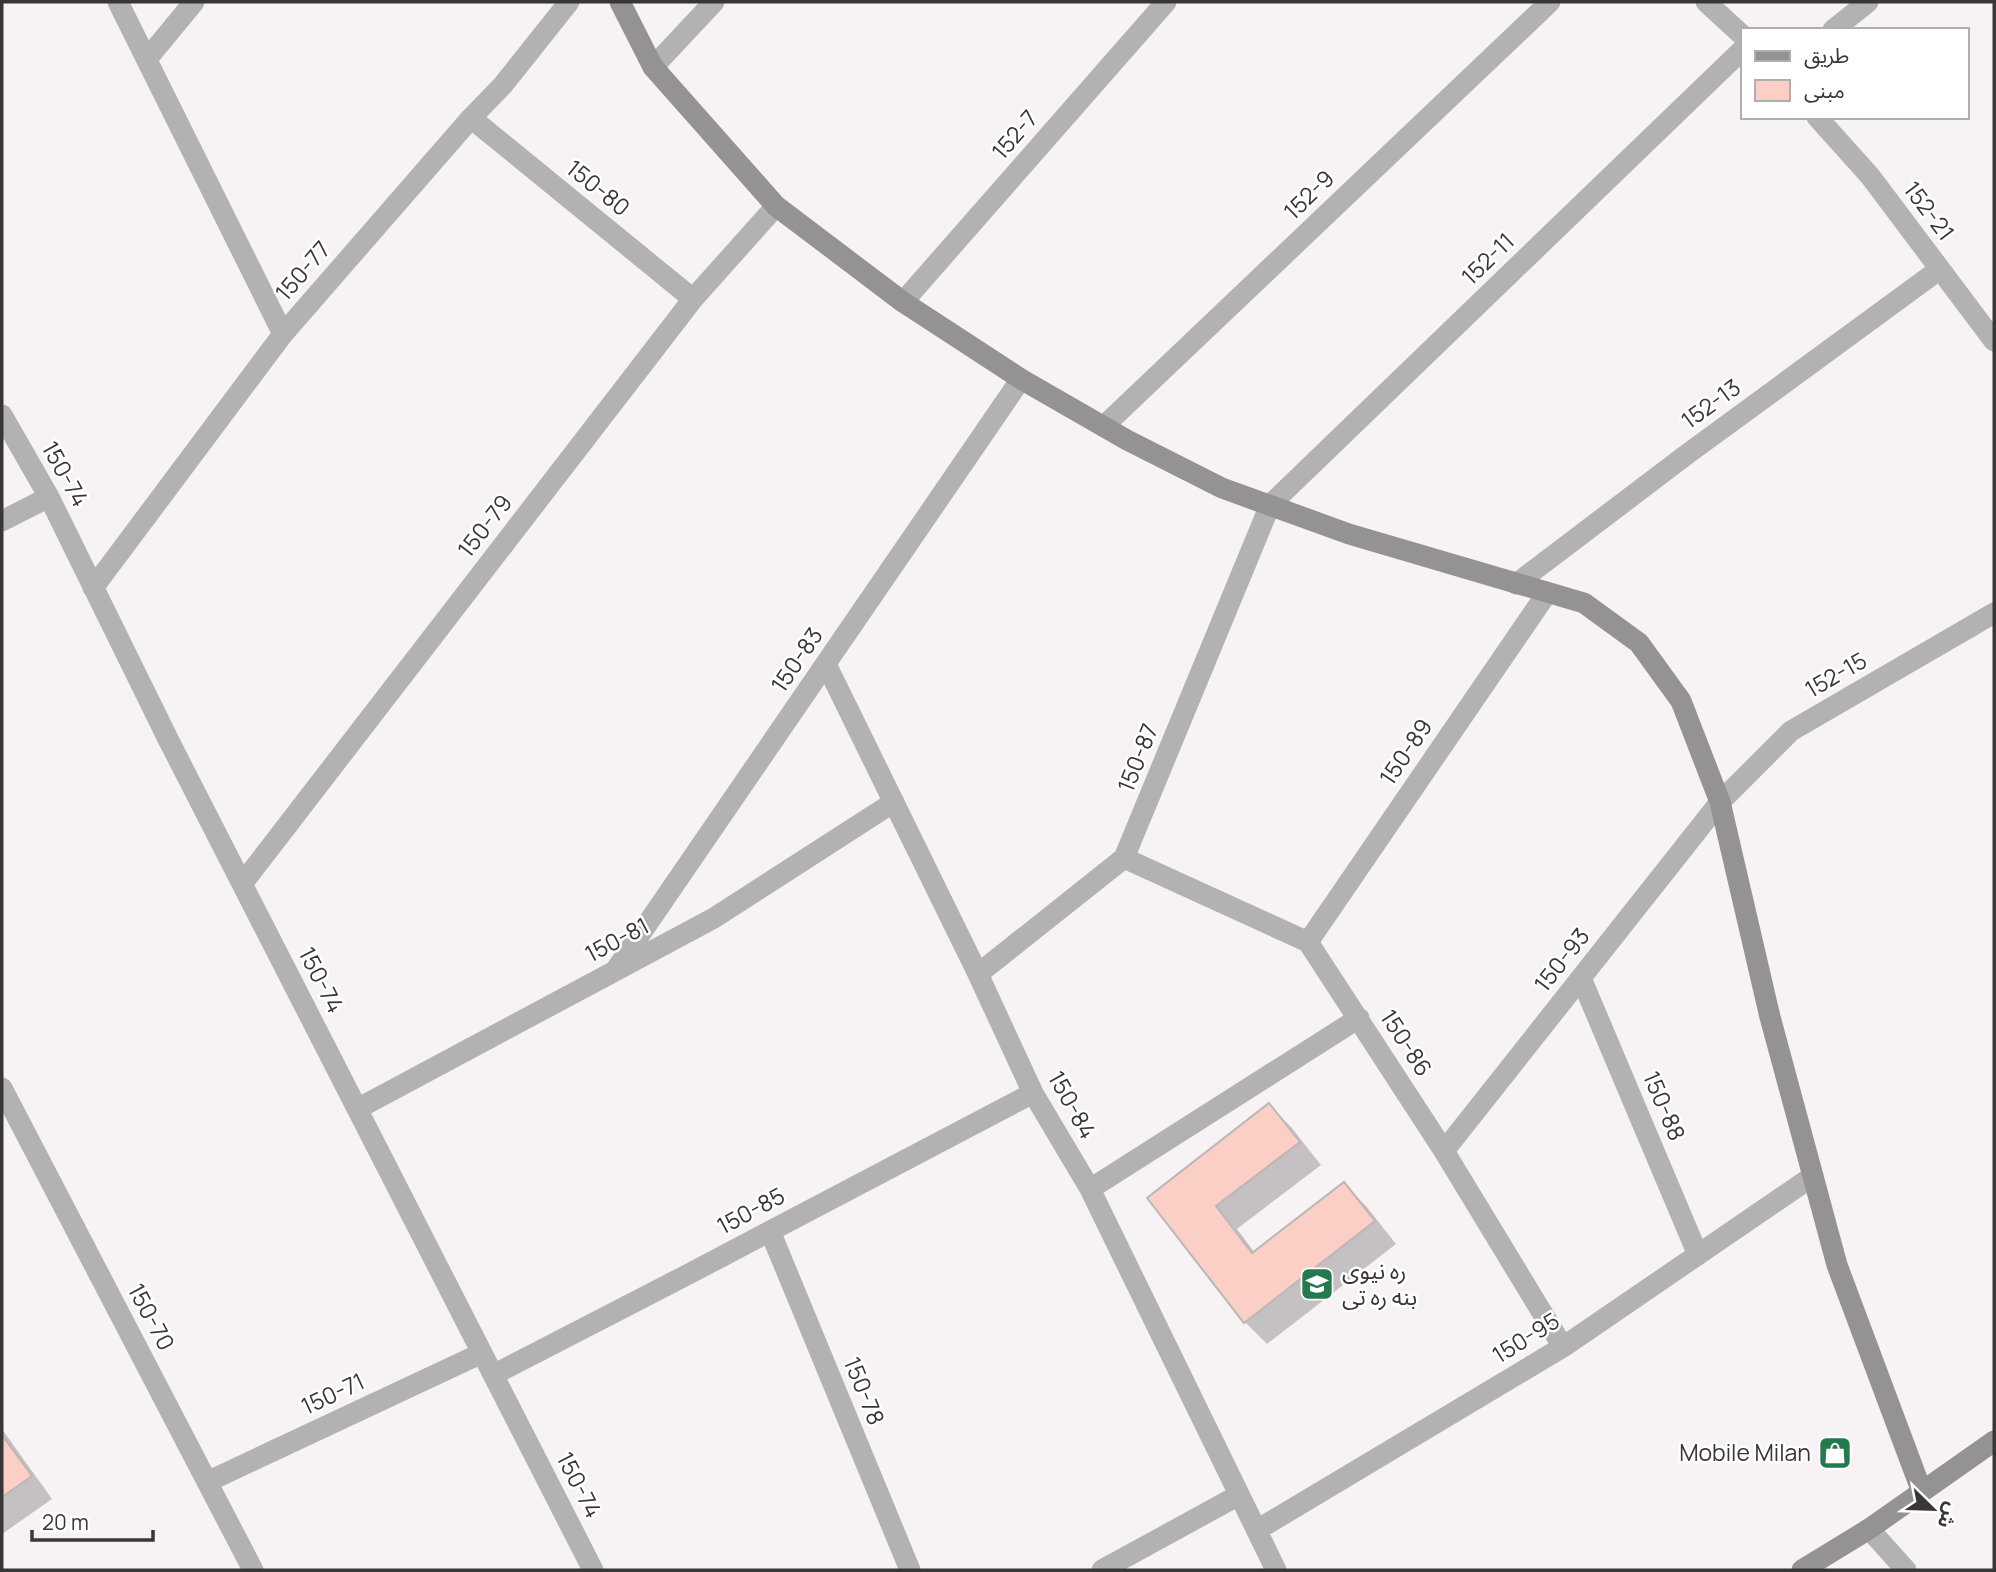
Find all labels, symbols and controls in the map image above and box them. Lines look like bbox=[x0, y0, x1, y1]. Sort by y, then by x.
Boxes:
legend bbox=[1741, 28, 1968, 119]
text: طريق bbox=[1804, 41, 1849, 69]
text: مبنى bbox=[1804, 76, 1845, 104]
street label: 152-7 bbox=[984, 103, 1045, 166]
street label: 150-80 bbox=[560, 152, 637, 223]
street label: 152-9 bbox=[1276, 162, 1341, 226]
street label: 152-21 bbox=[1897, 174, 1963, 247]
street label: 152-11 bbox=[1454, 225, 1521, 291]
street label: 150-77 bbox=[267, 234, 337, 307]
street label: 152-13 bbox=[1674, 371, 1747, 436]
street label: 150-74 bbox=[35, 435, 97, 512]
street label: 150-79 bbox=[450, 487, 519, 564]
street label: 150-83 bbox=[763, 621, 830, 698]
street label: 152-15 bbox=[1799, 644, 1872, 705]
street label: 150-89 bbox=[1371, 712, 1439, 791]
street label: 150-87 bbox=[1109, 719, 1165, 796]
street label: 150-81 bbox=[579, 909, 654, 969]
street label: 150-93 bbox=[1526, 921, 1596, 998]
street label: 150-74 bbox=[292, 941, 352, 1018]
street label: 150-86 bbox=[1373, 1003, 1440, 1082]
street label: 150-84 bbox=[1041, 1065, 1105, 1144]
street label: 150-88 bbox=[1636, 1066, 1694, 1145]
street label: 150-85 bbox=[711, 1179, 790, 1241]
place label: ره نیوی بنه ره تی bbox=[1342, 1254, 1417, 1312]
school or university icon: ره نیوی بنه ره تی bbox=[1298, 1265, 1336, 1303]
street label: 150-70 bbox=[121, 1277, 183, 1356]
street label: 150-95 bbox=[1486, 1304, 1565, 1370]
street label: 150-78 bbox=[837, 1352, 893, 1429]
street label: 150-71 bbox=[296, 1365, 369, 1422]
shop icon: Mobile Milan bbox=[1816, 1434, 1854, 1472]
place label: Mobile Milan bbox=[1679, 1436, 1811, 1468]
street label: 150-74 bbox=[550, 1446, 610, 1523]
north arrow bbox=[1898, 1474, 1968, 1544]
scale bar bbox=[32, 1498, 152, 1542]
text: ش bbox=[1932, 1499, 1966, 1533]
text: 20 m bbox=[42, 1508, 89, 1536]

